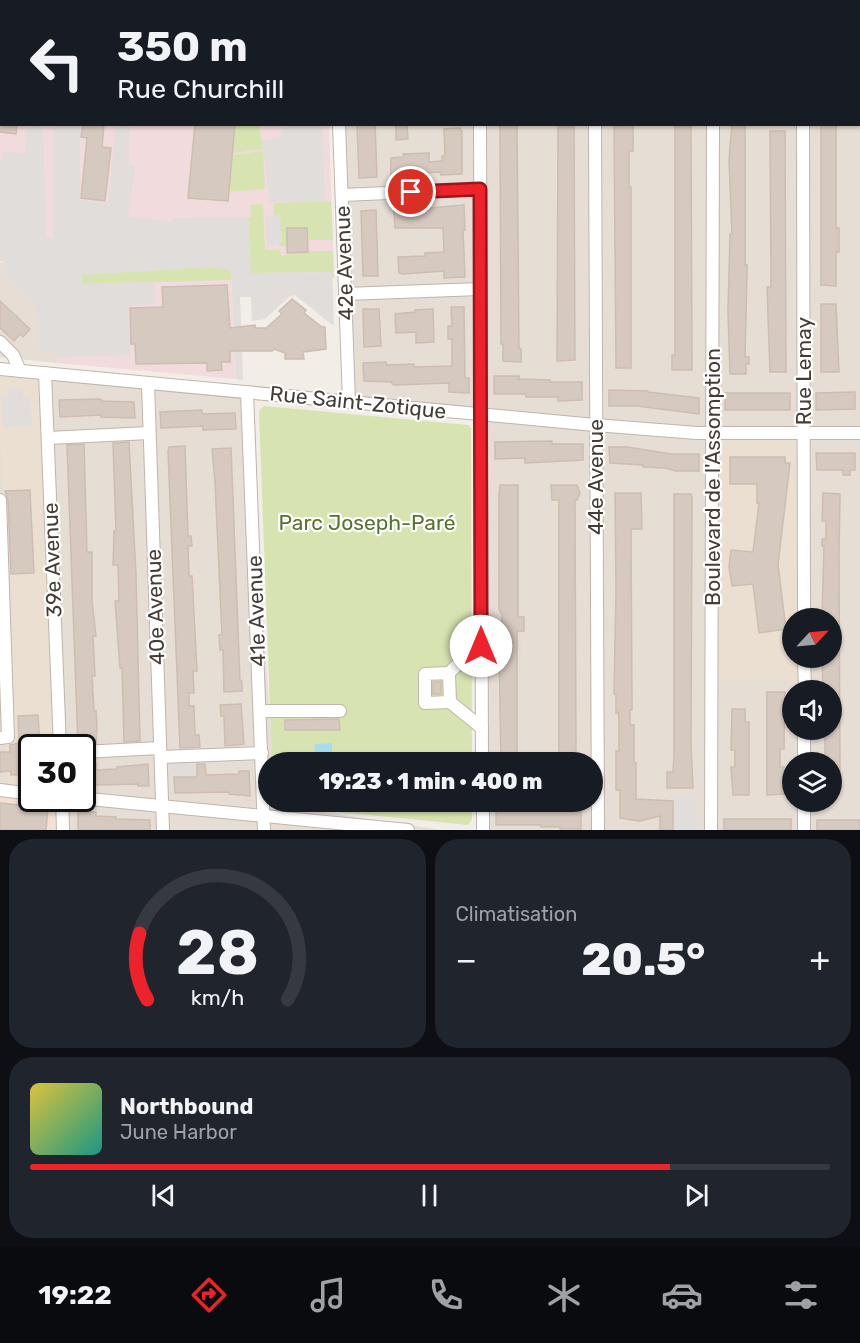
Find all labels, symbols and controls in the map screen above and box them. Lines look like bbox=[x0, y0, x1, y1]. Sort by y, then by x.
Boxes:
text: 350 m bbox=[117, 22, 248, 72]
icon: left bbox=[18, 24, 96, 102]
text: Rue Churchill bbox=[117, 73, 284, 105]
pin bbox=[385, 166, 436, 217]
icon: arrive bbox=[394, 175, 427, 208]
street label: 42e Avenue bbox=[329, 205, 359, 321]
street label: Rue Lemay bbox=[791, 316, 816, 425]
street label: Boulevard de l'Assomption bbox=[700, 348, 725, 606]
street label: Rue Saint-Zotique bbox=[268, 380, 448, 424]
street label: 44e Avenue bbox=[583, 419, 608, 535]
street label: 39e Avenue bbox=[38, 502, 66, 618]
park label: Parc Joseph-Paré bbox=[279, 510, 455, 535]
street label: 40e Avenue bbox=[140, 548, 170, 666]
street label: 41e Avenue bbox=[242, 555, 270, 667]
north arrow bbox=[782, 608, 842, 668]
map controls bbox=[782, 608, 842, 812]
position arrow bbox=[449, 614, 513, 678]
button: sound bbox=[782, 680, 842, 740]
speed limit sign: 30 bbox=[18, 734, 96, 812]
button: layers bbox=[782, 752, 842, 812]
text: 19:23 · 1 min · 400 m bbox=[319, 768, 542, 795]
text: Climatisation bbox=[456, 902, 577, 926]
text: 28 bbox=[176, 916, 259, 990]
text: 20.5° bbox=[581, 933, 705, 986]
text: − bbox=[456, 940, 477, 979]
text: + bbox=[809, 940, 830, 979]
text: km/h bbox=[190, 986, 244, 1011]
text: Northbound bbox=[120, 1093, 253, 1120]
text: June Harbor bbox=[120, 1120, 237, 1144]
icon: previous bbox=[147, 1179, 180, 1212]
icon: pause bbox=[413, 1179, 446, 1212]
icon: next bbox=[680, 1179, 713, 1212]
icon: directions bbox=[188, 1274, 230, 1316]
icon: music bbox=[307, 1274, 349, 1316]
icon: phone bbox=[425, 1274, 467, 1316]
icon: climate bbox=[543, 1274, 585, 1316]
icon: car bbox=[661, 1274, 703, 1316]
icon: filters bbox=[780, 1274, 822, 1316]
text: 19:22 bbox=[38, 1279, 112, 1311]

